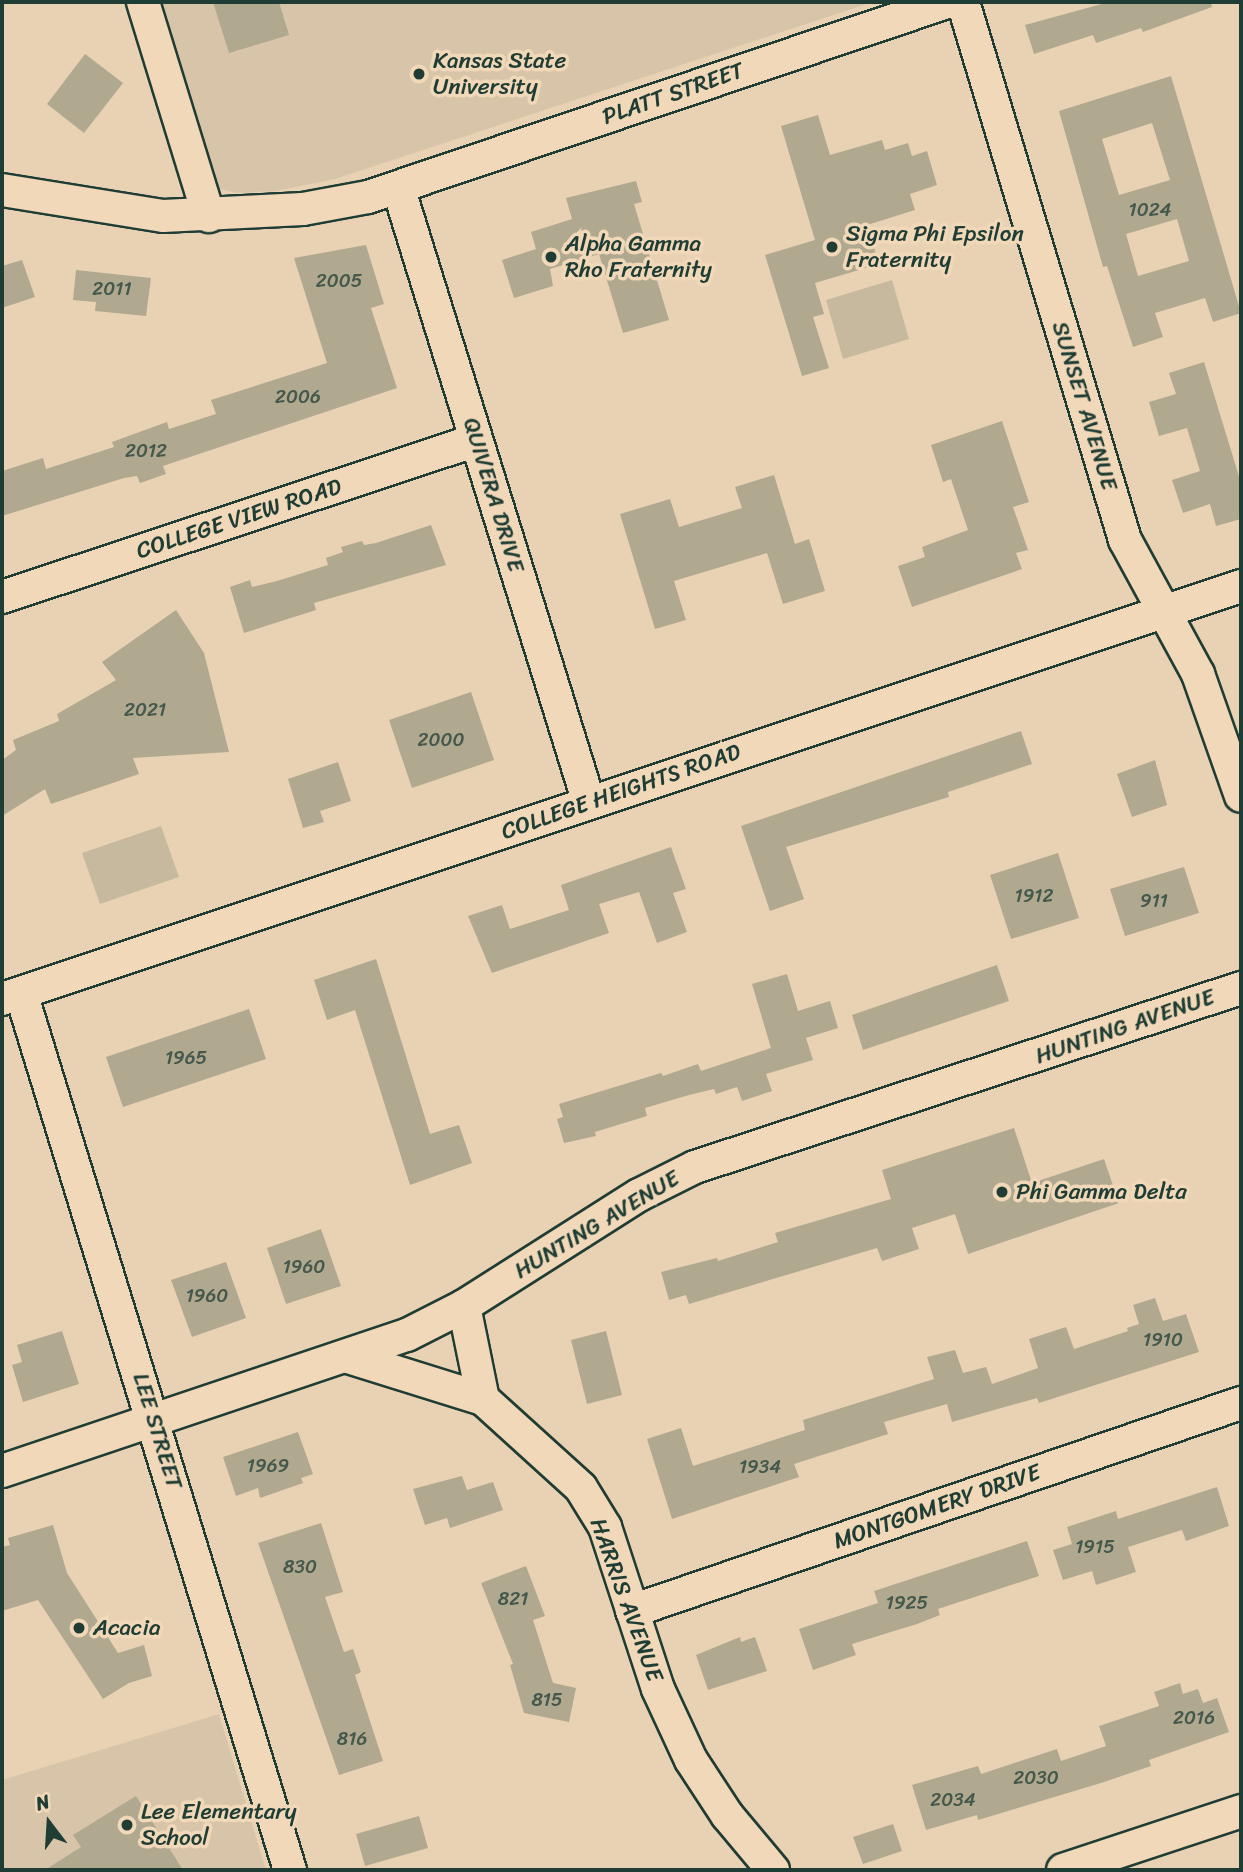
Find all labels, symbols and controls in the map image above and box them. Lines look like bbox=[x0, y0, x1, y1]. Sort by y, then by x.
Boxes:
place label: Kansas State University bbox=[433, 47, 566, 101]
street label: PLATT STREET bbox=[598, 57, 748, 131]
marker: Kansas State University bbox=[411, 66, 427, 82]
house number: 1024 bbox=[1129, 199, 1171, 221]
place label: Sigma Phi Epsilon Fraternity bbox=[846, 220, 1024, 274]
place label: Alpha Gamma Rho Fraternity bbox=[565, 230, 714, 284]
marker: Sigma Phi Epsilon Fraternity bbox=[824, 239, 840, 255]
marker: Alpha Gamma Rho Fraternity bbox=[543, 249, 559, 265]
house number: 2005 bbox=[316, 270, 362, 292]
house number: 2011 bbox=[92, 278, 132, 300]
street label: SUNSET AVENUE bbox=[1045, 318, 1123, 494]
house number: 2006 bbox=[275, 386, 321, 408]
street label: QUIVERA DRIVE bbox=[456, 414, 530, 576]
house number: 2012 bbox=[125, 440, 167, 462]
street label: COLLEGE VIEW ROAD bbox=[133, 473, 345, 565]
house number: 2021 bbox=[124, 699, 166, 721]
house number: 2000 bbox=[418, 729, 464, 751]
street label: COLLEGE HEIGHTS ROAD bbox=[496, 738, 746, 846]
house number: 1912 bbox=[1015, 885, 1053, 907]
house number: 911 bbox=[1140, 890, 1168, 912]
street label: HUNTING AVENUE bbox=[1032, 983, 1218, 1071]
house number: 1965 bbox=[165, 1047, 207, 1069]
street label: HUNTING AVENUE bbox=[510, 1165, 684, 1285]
place label: Phi Gamma Delta bbox=[1016, 1178, 1187, 1206]
marker: Phi Gamma Delta bbox=[994, 1184, 1010, 1200]
house number: 1960 bbox=[283, 1256, 325, 1278]
house number: 1960 bbox=[186, 1285, 228, 1307]
house number: 1910 bbox=[1143, 1329, 1183, 1351]
street label: LEE STREET bbox=[126, 1369, 188, 1493]
house number: 1969 bbox=[247, 1455, 289, 1477]
house number: 1934 bbox=[739, 1456, 781, 1478]
street label: MONTGOMERY DRIVE bbox=[830, 1459, 1044, 1555]
street label: HARRIS AVENUE bbox=[584, 1515, 668, 1685]
house number: 1915 bbox=[1075, 1536, 1115, 1558]
house number: 830 bbox=[283, 1556, 317, 1578]
house number: 821 bbox=[498, 1588, 528, 1610]
house number: 1925 bbox=[886, 1592, 928, 1614]
place label: Acacia bbox=[93, 1614, 160, 1642]
marker: Acacia bbox=[71, 1620, 87, 1636]
house number: 815 bbox=[531, 1689, 563, 1711]
house number: 2016 bbox=[1173, 1707, 1215, 1729]
house number: 816 bbox=[337, 1728, 367, 1750]
house number: 2030 bbox=[1013, 1767, 1059, 1789]
text: N bbox=[32, 1785, 54, 1820]
north arrow bbox=[14, 1788, 84, 1858]
house number: 2034 bbox=[930, 1789, 976, 1811]
place label: Lee Elementary School bbox=[141, 1798, 297, 1852]
marker: Lee Elementary School bbox=[119, 1817, 135, 1833]

